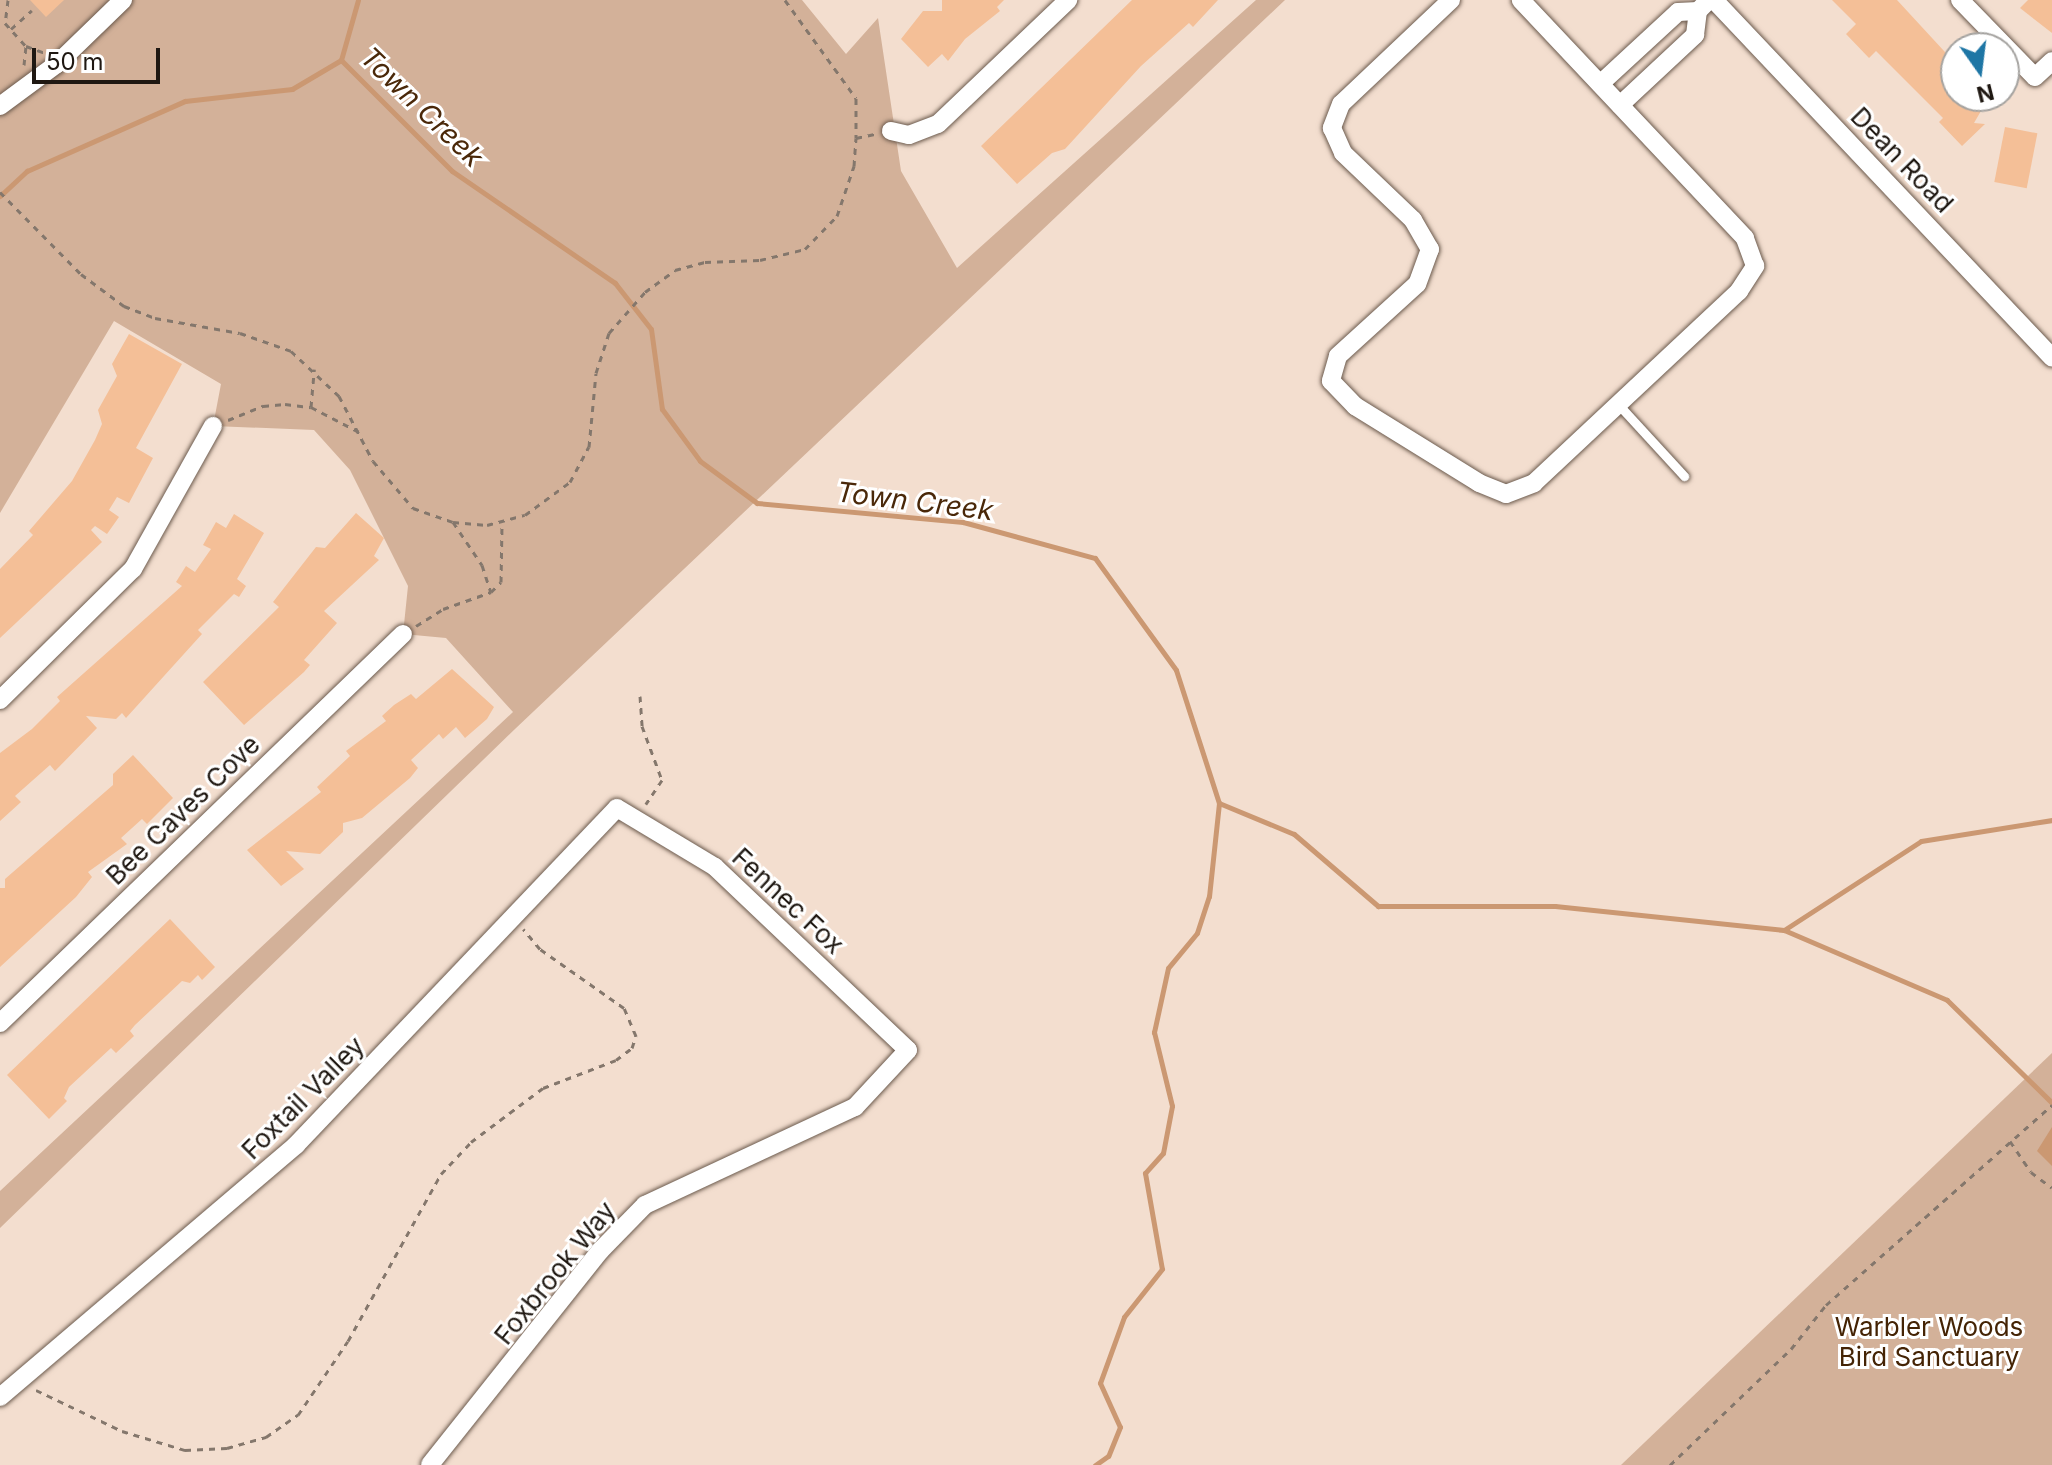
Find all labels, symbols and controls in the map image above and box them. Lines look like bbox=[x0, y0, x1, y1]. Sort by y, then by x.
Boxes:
scale bar bbox=[36, 32, 164, 82]
north arrow bbox=[1940, 32, 2020, 112]
water label: Town Creek bbox=[354, 40, 490, 174]
text: 50 m bbox=[46, 47, 104, 76]
text: N bbox=[1974, 79, 1997, 108]
street label: Dean Road bbox=[1844, 101, 1960, 219]
water label: Town Creek bbox=[835, 475, 995, 527]
street label: Bee Caves Cove bbox=[100, 729, 266, 891]
street label: Fennec Fox bbox=[726, 841, 850, 961]
street label: Foxtail Valley bbox=[235, 1030, 371, 1166]
street label: Foxbrook Way bbox=[488, 1195, 622, 1351]
park label: Warbler Woods Bird Sanctuary bbox=[1835, 1311, 2023, 1372]

